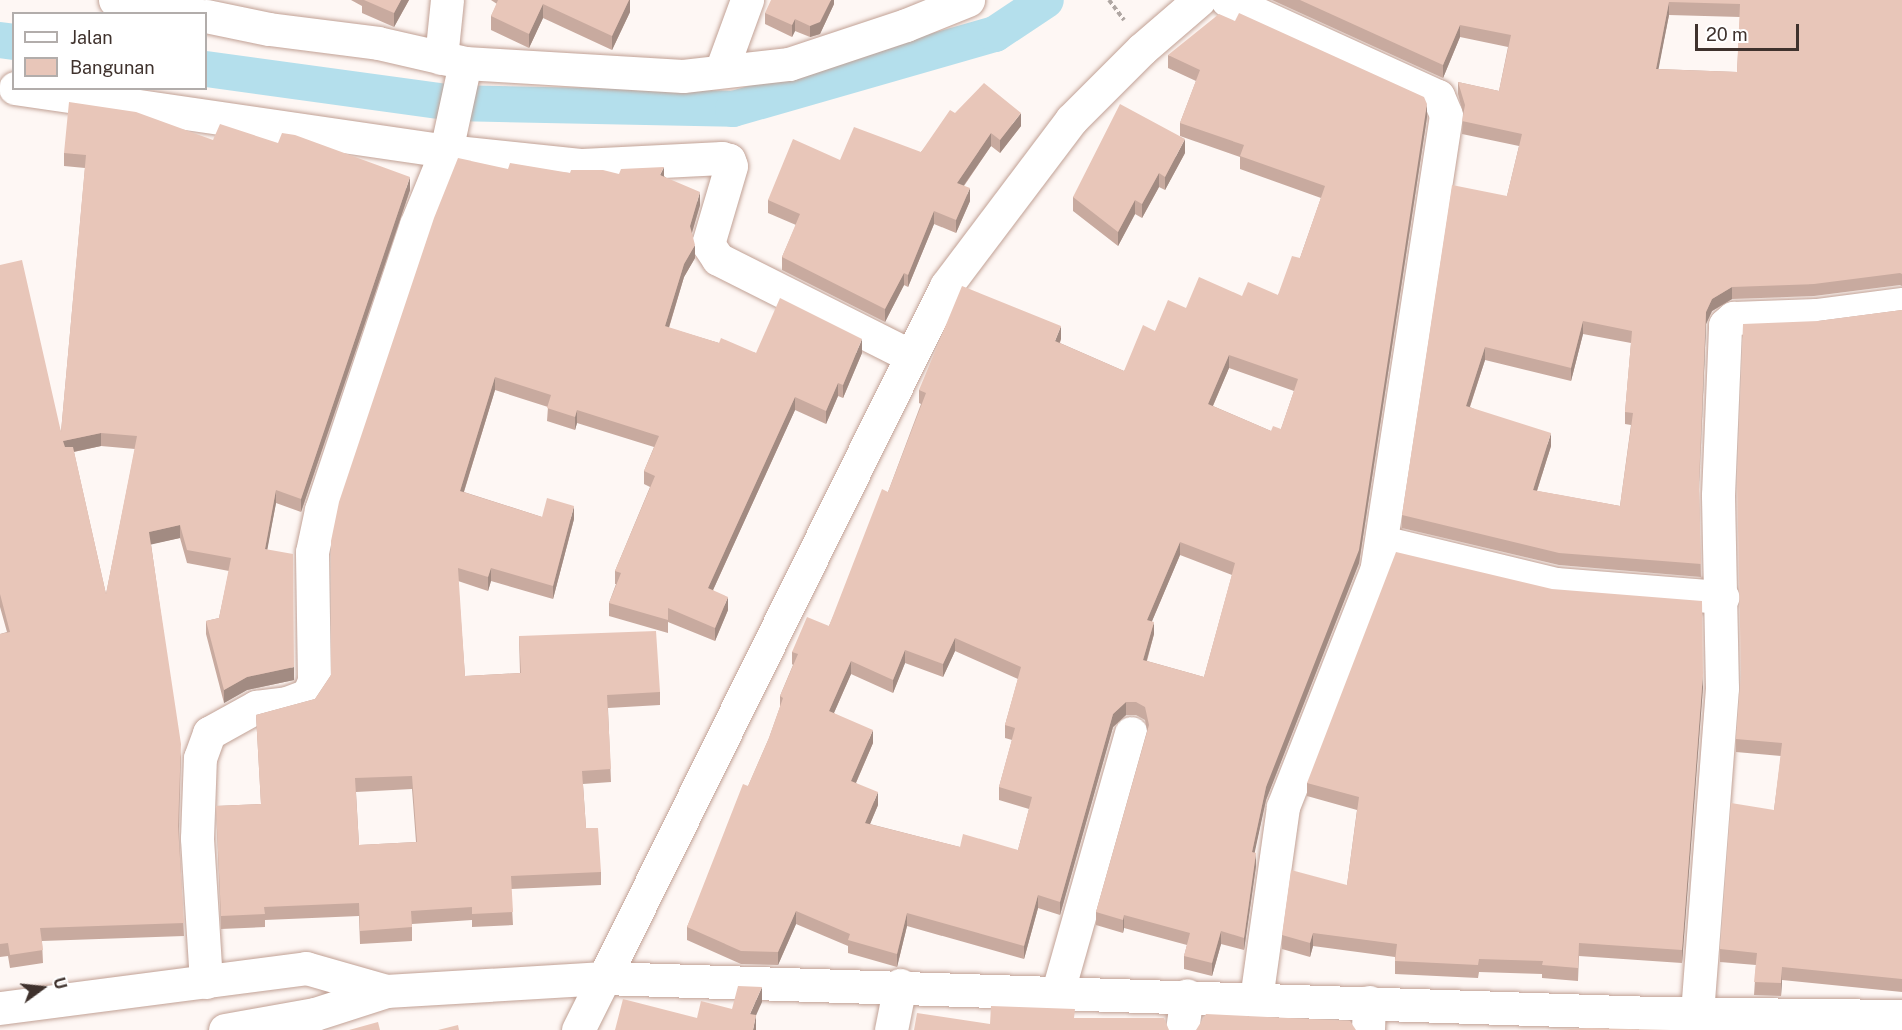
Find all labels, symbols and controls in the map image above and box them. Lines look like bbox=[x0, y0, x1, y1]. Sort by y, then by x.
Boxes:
legend bbox=[12, 12, 207, 90]
scale bar bbox=[1698, 12, 1802, 50]
text: 20 m bbox=[1706, 24, 1748, 45]
text: Jalan bbox=[70, 27, 113, 48]
text: Bangunan bbox=[70, 57, 155, 78]
north arrow bbox=[12, 958, 72, 1018]
text: U bbox=[49, 975, 71, 991]

